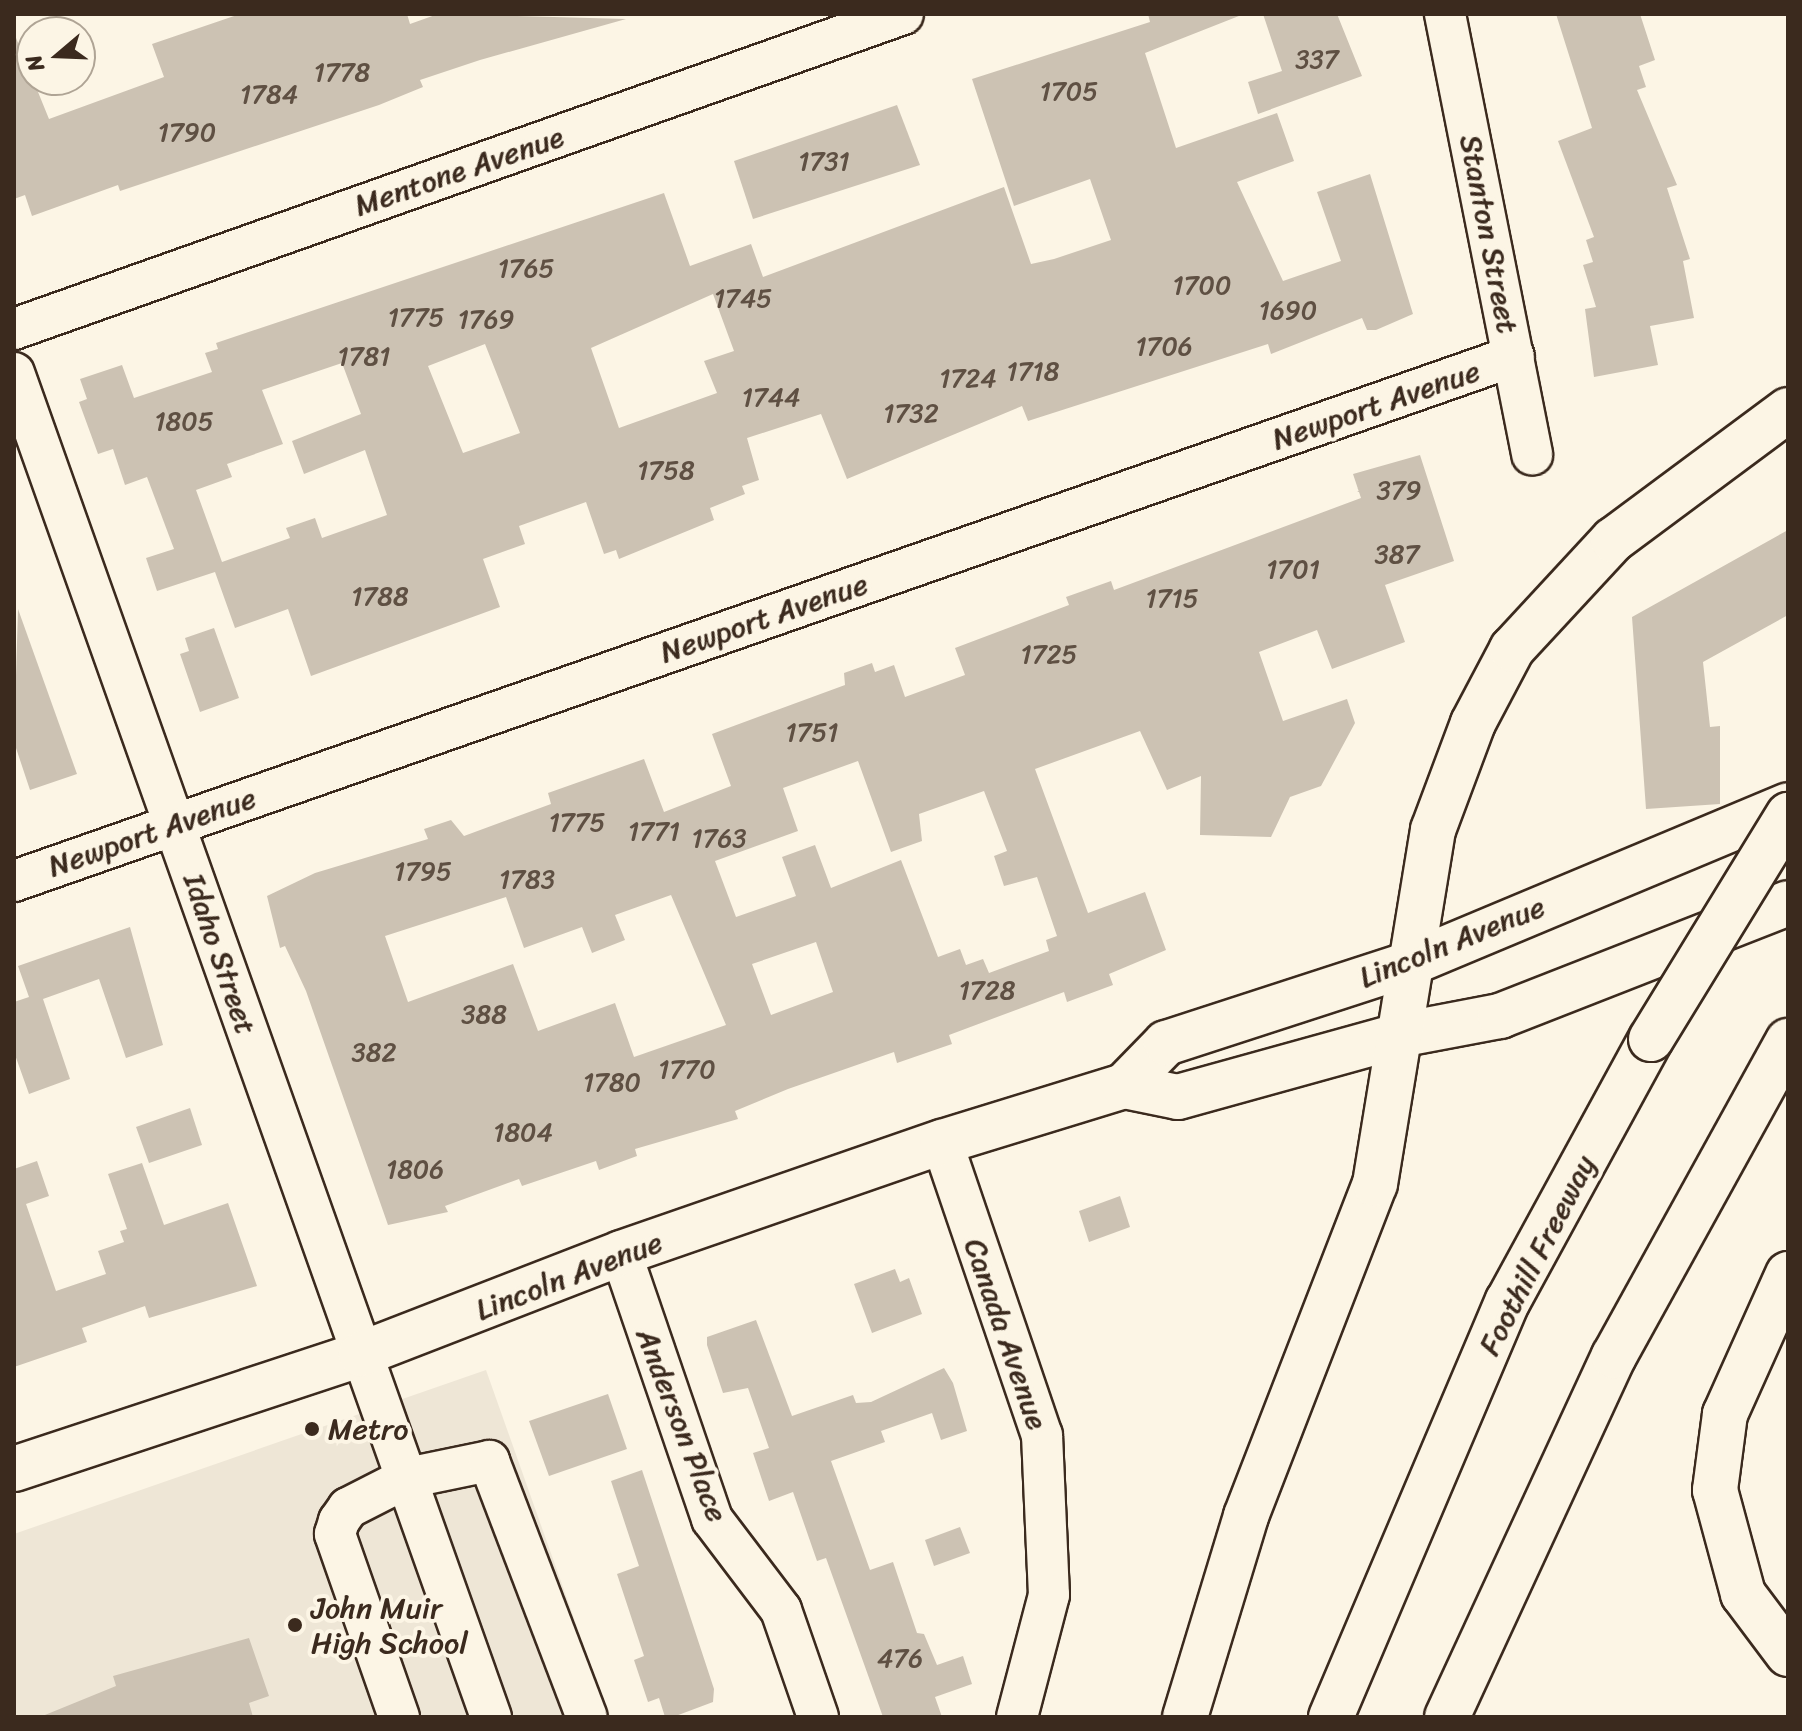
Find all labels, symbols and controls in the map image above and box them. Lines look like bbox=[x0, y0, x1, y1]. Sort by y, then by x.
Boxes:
north arrow bbox=[16, 16, 96, 96]
house number: 337 bbox=[1295, 44, 1339, 76]
text: N bbox=[14, 50, 56, 77]
house number: 1778 bbox=[314, 57, 370, 89]
house number: 1705 bbox=[1040, 76, 1098, 108]
house number: 1784 bbox=[240, 79, 298, 111]
house number: 1790 bbox=[158, 117, 216, 149]
street label: Mentone Avenue bbox=[350, 118, 568, 224]
street label: Stanton Street bbox=[1452, 132, 1526, 336]
house number: 1731 bbox=[798, 146, 850, 178]
house number: 1765 bbox=[498, 253, 554, 285]
house number: 1700 bbox=[1173, 270, 1231, 302]
house number: 1745 bbox=[714, 283, 772, 315]
house number: 1690 bbox=[1259, 295, 1317, 327]
house number: 1775 bbox=[388, 302, 444, 334]
house number: 1769 bbox=[458, 304, 514, 336]
house number: 1706 bbox=[1135, 331, 1193, 363]
house number: 1781 bbox=[338, 341, 390, 373]
street label: Newport Avenue bbox=[1268, 353, 1484, 457]
house number: 1718 bbox=[1007, 356, 1059, 388]
house number: 1724 bbox=[939, 363, 997, 395]
house number: 1744 bbox=[742, 382, 800, 414]
house number: 1732 bbox=[883, 398, 939, 430]
house number: 1805 bbox=[154, 406, 214, 438]
house number: 1758 bbox=[637, 455, 695, 487]
house number: 379 bbox=[1376, 475, 1422, 507]
house number: 387 bbox=[1375, 539, 1419, 571]
house number: 1701 bbox=[1266, 554, 1320, 586]
street label: Newport Avenue bbox=[656, 566, 872, 670]
house number: 1788 bbox=[351, 581, 409, 613]
house number: 1715 bbox=[1145, 583, 1199, 615]
house number: 1725 bbox=[1021, 639, 1077, 671]
house number: 1751 bbox=[785, 717, 839, 749]
street label: Newport Avenue bbox=[44, 780, 260, 884]
house number: 1775 bbox=[549, 807, 605, 839]
house number: 1771 bbox=[628, 816, 680, 848]
house number: 1763 bbox=[691, 823, 747, 855]
house number: 1795 bbox=[394, 856, 452, 888]
house number: 1783 bbox=[499, 864, 555, 896]
street label: Idaho Street bbox=[176, 868, 264, 1040]
street label: Lincoln Avenue bbox=[1354, 888, 1550, 996]
house number: 1728 bbox=[959, 975, 1015, 1007]
house number: 388 bbox=[461, 999, 507, 1031]
house number: 382 bbox=[352, 1037, 396, 1069]
house number: 1770 bbox=[658, 1054, 716, 1086]
house number: 1780 bbox=[583, 1067, 641, 1099]
house number: 1804 bbox=[493, 1117, 553, 1149]
street label: Foothill Freeway bbox=[1471, 1149, 1603, 1361]
house number: 1806 bbox=[386, 1154, 444, 1186]
street label: Lincoln Avenue bbox=[471, 1224, 667, 1328]
street label: Canada Avenue bbox=[957, 1234, 1055, 1434]
street label: Anderson Place bbox=[629, 1323, 735, 1527]
place label: Metro bbox=[328, 1411, 409, 1447]
marker: Metro bbox=[303, 1420, 321, 1438]
place label: John Muir High School bbox=[311, 1590, 468, 1660]
marker: John Muir High School bbox=[286, 1616, 304, 1634]
house number: 476 bbox=[877, 1643, 923, 1675]

